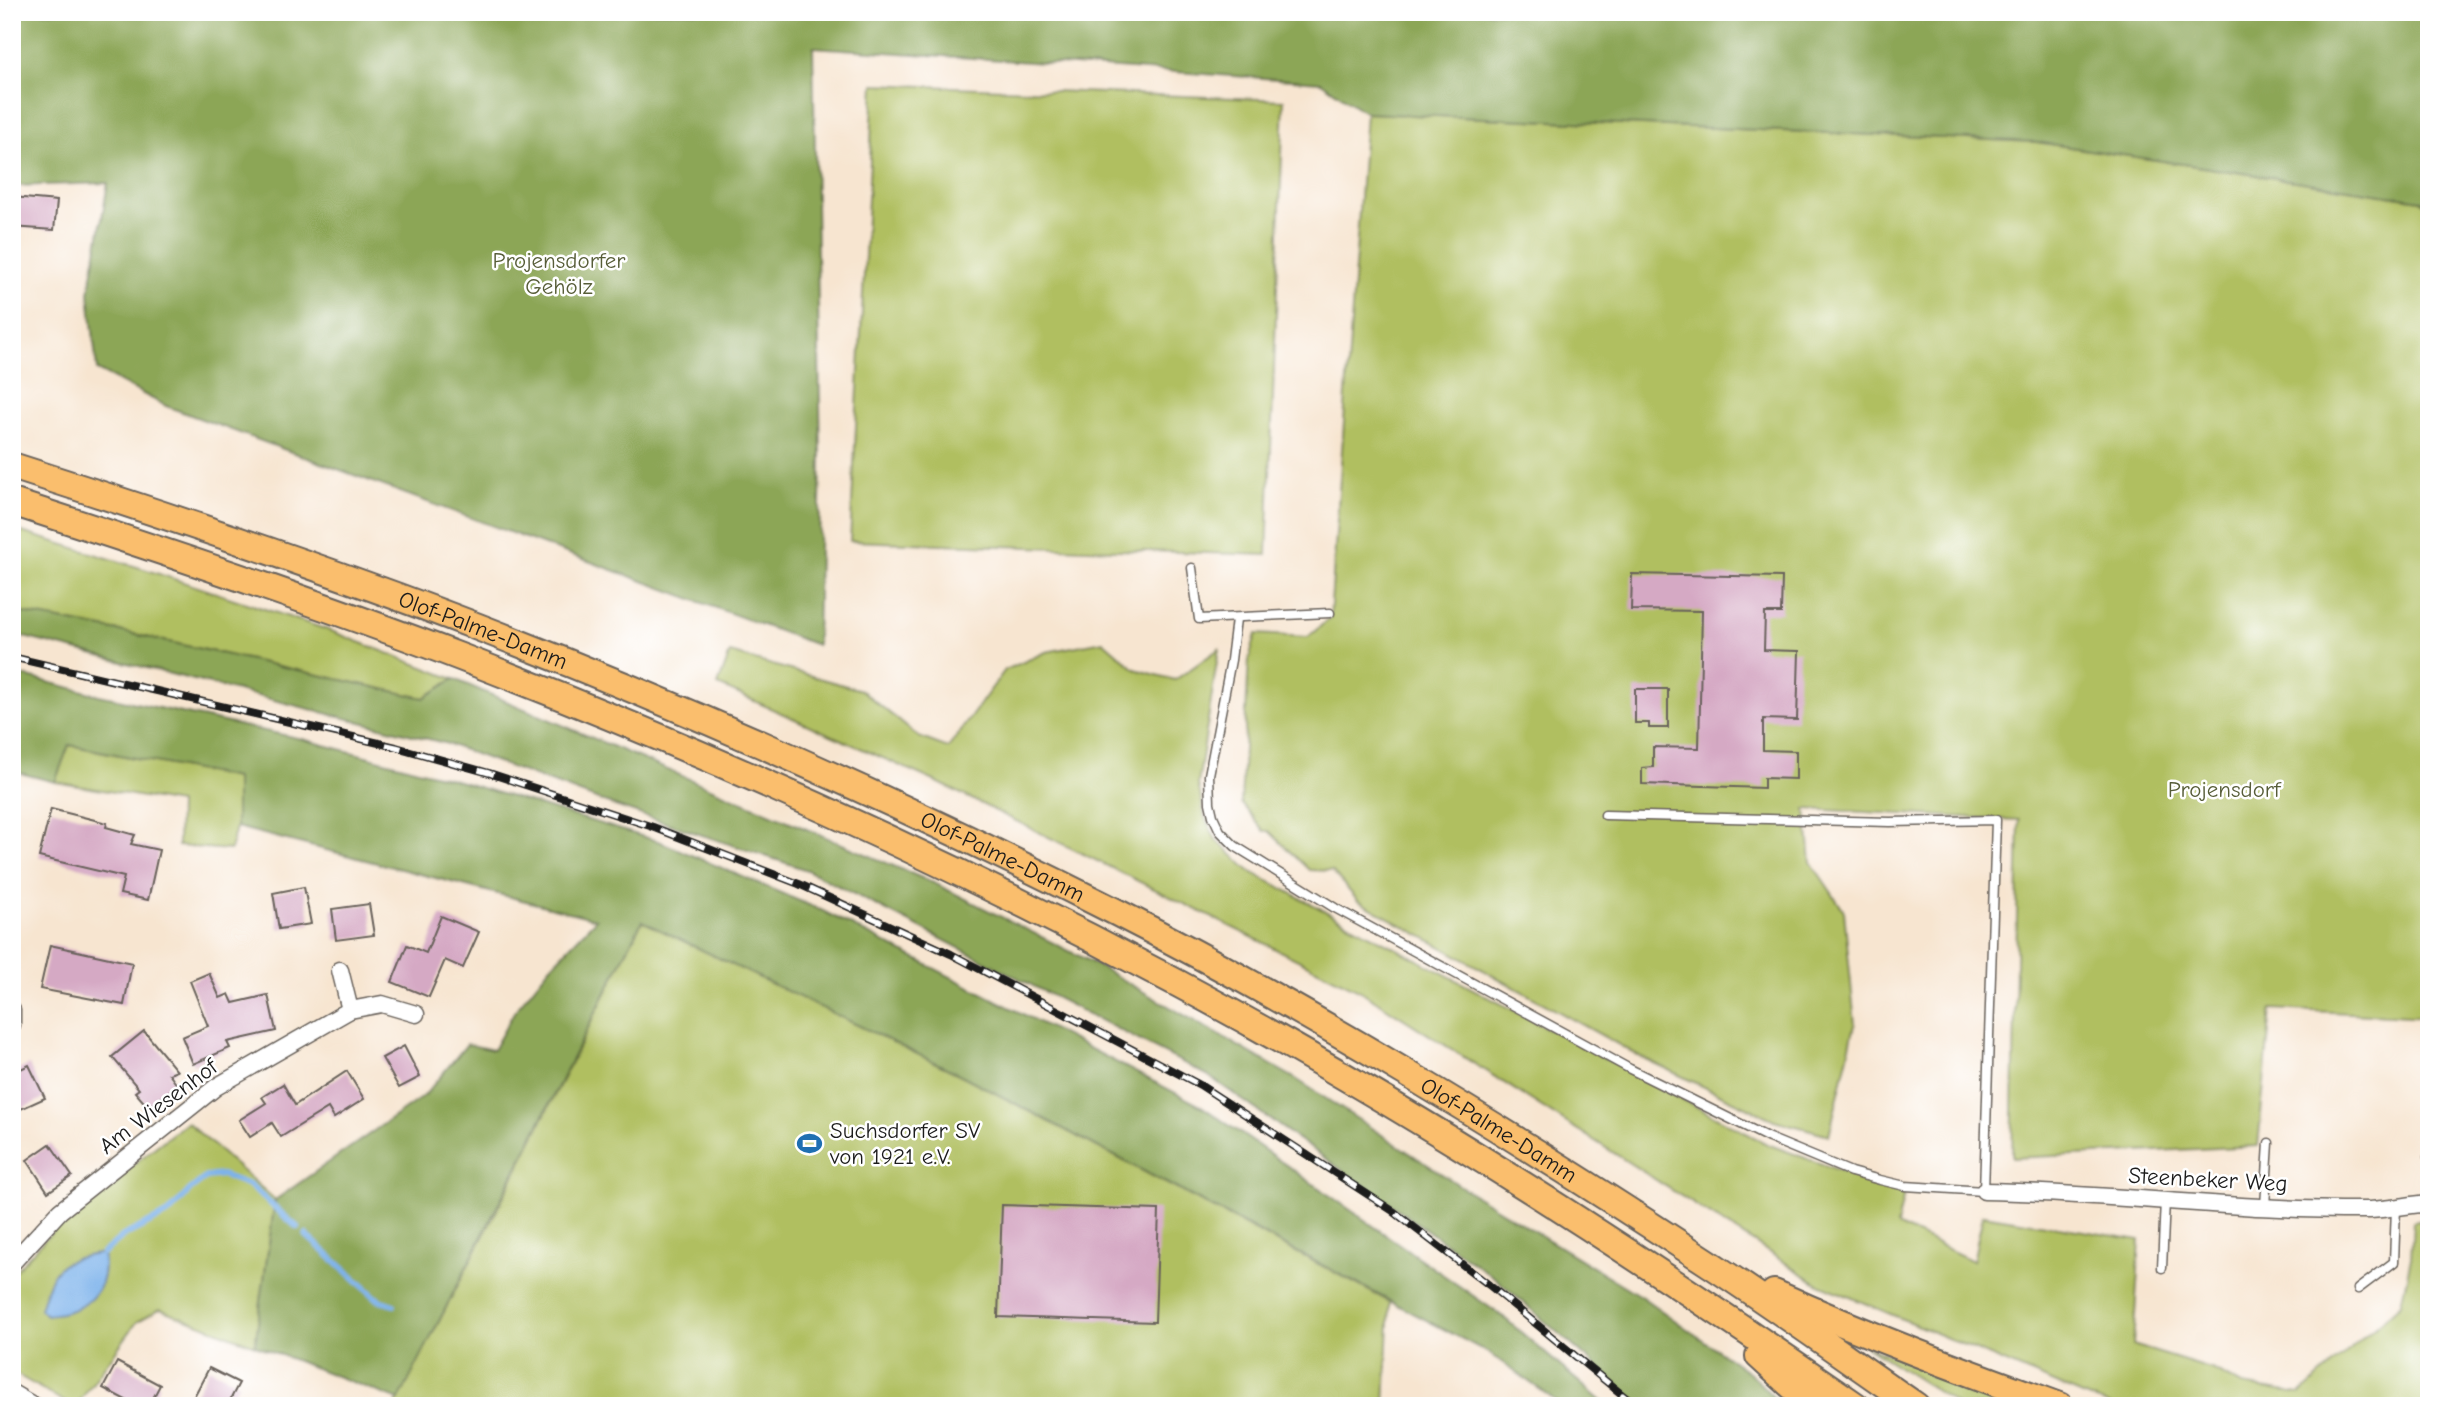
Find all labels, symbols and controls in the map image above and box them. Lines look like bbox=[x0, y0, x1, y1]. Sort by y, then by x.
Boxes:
park label: Projensdorfer Gehölz bbox=[493, 247, 626, 300]
street label: Olof-Palme-Damm bbox=[395, 585, 572, 675]
park label: Projensdorf bbox=[2168, 776, 2282, 803]
street label: Olof-Palme-Damm bbox=[916, 806, 1089, 908]
street label: Am Wiesenhof bbox=[94, 1052, 224, 1160]
street label: Olof-Palme-Damm bbox=[1416, 1072, 1582, 1189]
place label: Suchsdorfer SV von 1921 e.V. bbox=[829, 1117, 981, 1170]
sports icon: Suchsdorfer SV von 1921 e.V. bbox=[796, 1129, 824, 1157]
street label: Steenbeker Weg bbox=[2128, 1162, 2288, 1197]

